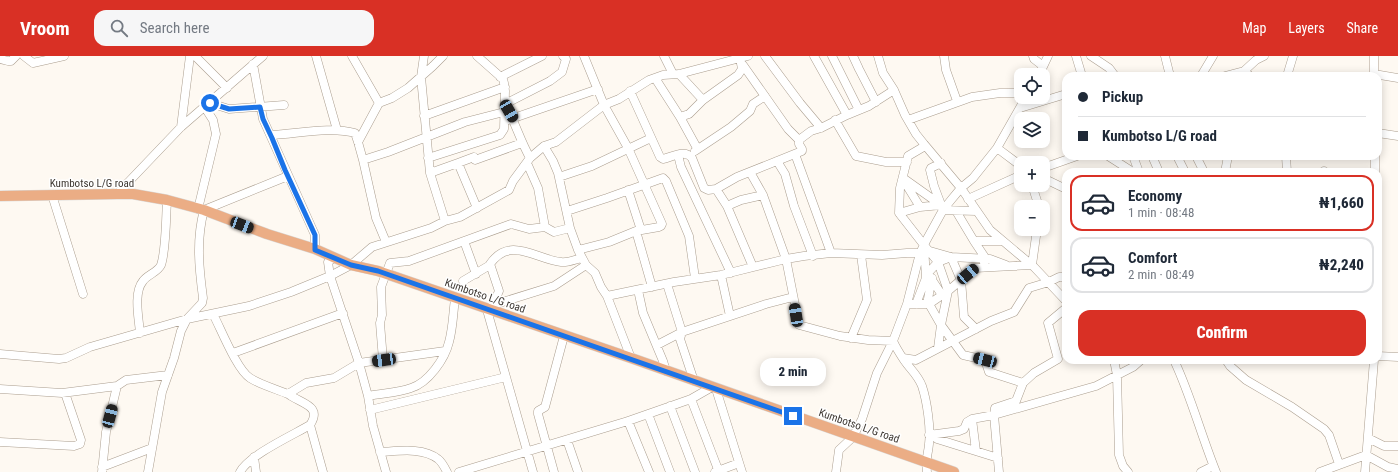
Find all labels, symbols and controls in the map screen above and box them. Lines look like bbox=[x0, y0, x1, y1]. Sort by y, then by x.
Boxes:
search box bbox=[94, 10, 374, 46]
text: Vroom bbox=[20, 17, 70, 40]
icon: search bbox=[108, 17, 130, 39]
text: Search here bbox=[140, 19, 209, 37]
text: Map bbox=[1242, 20, 1266, 36]
text: Layers bbox=[1288, 20, 1325, 36]
text: Share bbox=[1347, 20, 1378, 36]
map controls bbox=[1014, 68, 1050, 236]
button: locate bbox=[1014, 68, 1050, 104]
text: Pickup bbox=[1102, 88, 1143, 106]
route start bbox=[201, 94, 219, 112]
car bbox=[498, 98, 520, 124]
button: layers bbox=[1014, 112, 1050, 148]
text: Kumbotso L/G road bbox=[1102, 127, 1217, 145]
button: + bbox=[1014, 156, 1050, 192]
street label: Kumbotso L/G road bbox=[50, 177, 134, 190]
icon: car bbox=[1080, 185, 1116, 221]
text: Economy bbox=[1128, 187, 1182, 205]
text: ₦1,660 bbox=[1319, 194, 1364, 212]
button: − bbox=[1014, 200, 1050, 236]
text: 1 min · 08:48 bbox=[1128, 205, 1194, 220]
car bbox=[229, 215, 255, 235]
icon: car bbox=[1080, 247, 1116, 283]
text: Comfort bbox=[1128, 249, 1177, 267]
text: ₦2,240 bbox=[1319, 256, 1364, 274]
car bbox=[955, 262, 981, 286]
text: 2 min · 08:49 bbox=[1128, 267, 1194, 282]
street label: Kumbotso L/G road bbox=[443, 276, 527, 316]
car bbox=[788, 302, 804, 328]
button: Confirm bbox=[1078, 310, 1366, 356]
car bbox=[972, 351, 998, 369]
car bbox=[371, 352, 397, 368]
callout: 2 min bbox=[760, 358, 826, 386]
text: 2 min bbox=[779, 364, 807, 379]
car bbox=[101, 403, 119, 429]
street label: Kumbotso L/G road bbox=[817, 406, 901, 446]
route end bbox=[784, 407, 802, 425]

